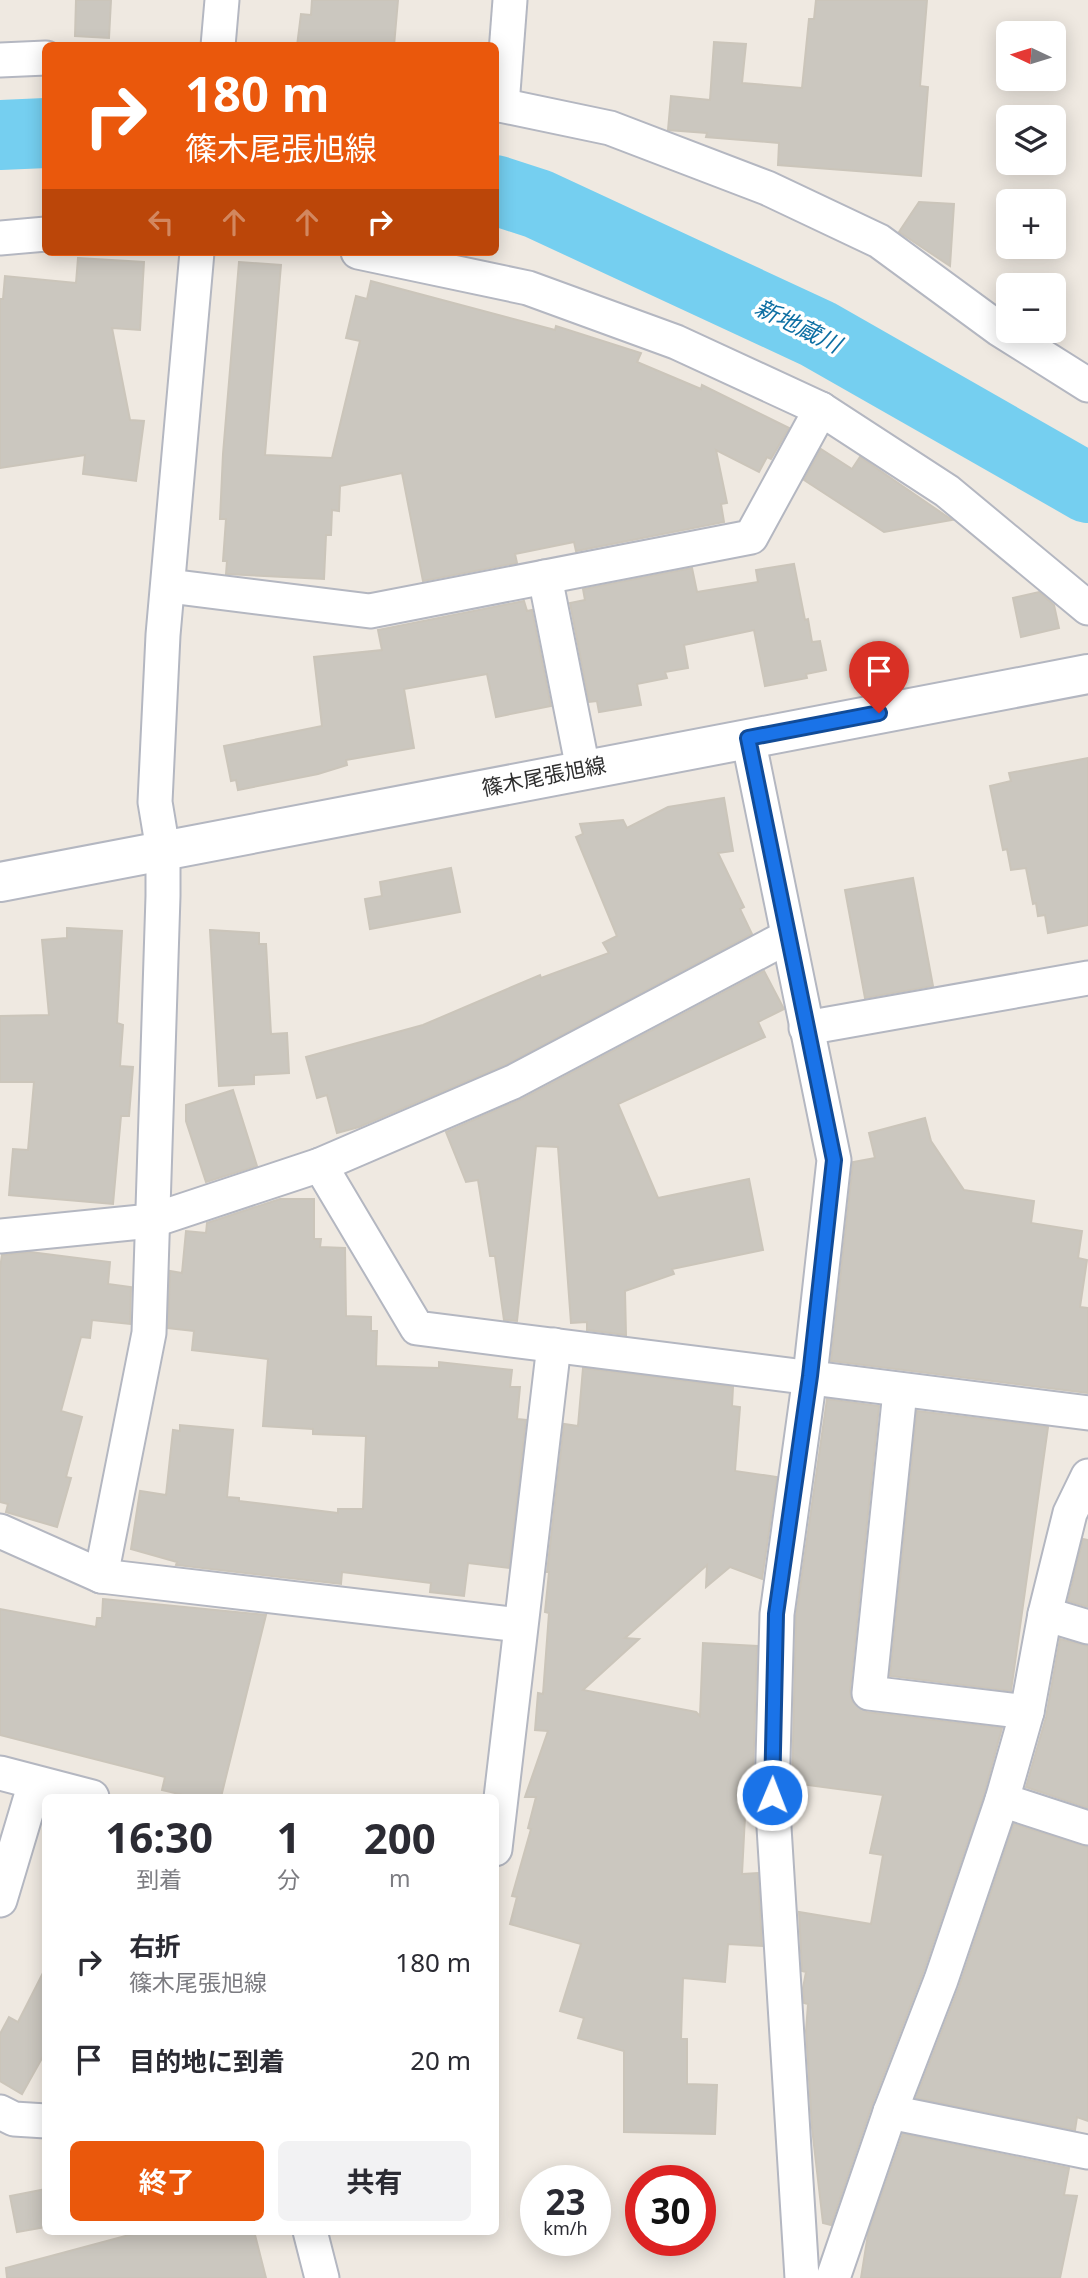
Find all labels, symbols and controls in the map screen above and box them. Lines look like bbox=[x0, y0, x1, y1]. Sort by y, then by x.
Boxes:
north arrow bbox=[996, 21, 1066, 91]
map controls bbox=[996, 21, 1066, 343]
text: 180 m bbox=[185, 60, 330, 126]
icon: right bbox=[70, 70, 161, 161]
button: layers bbox=[996, 105, 1066, 175]
text: 篠木尾張旭線 bbox=[185, 126, 377, 169]
button: + bbox=[996, 189, 1066, 259]
icon: left bbox=[142, 203, 180, 241]
icon: ahead bbox=[215, 203, 253, 241]
icon: ahead bbox=[288, 203, 326, 241]
icon: right bbox=[361, 203, 399, 241]
button: − bbox=[996, 273, 1066, 343]
water label: 新地蔵川 bbox=[750, 291, 849, 361]
pin bbox=[849, 641, 909, 713]
icon: arrive bbox=[860, 652, 898, 690]
street label: 篠木尾張旭線 bbox=[479, 750, 608, 802]
position arrow bbox=[735, 1758, 809, 1832]
text: 16:30 bbox=[105, 1808, 213, 1865]
text: 1 bbox=[276, 1808, 300, 1865]
text: 200 bbox=[364, 1809, 436, 1866]
text: m bbox=[389, 1862, 410, 1894]
text: 到着 bbox=[136, 1863, 182, 1895]
text: 分 bbox=[277, 1863, 300, 1895]
text: 右折 bbox=[129, 1928, 181, 1964]
icon: right bbox=[70, 1943, 108, 1981]
text: 180 m bbox=[395, 1944, 471, 1980]
text: 篠木尾張旭線 bbox=[129, 1966, 267, 1998]
icon: arrive bbox=[70, 2041, 108, 2079]
text: 20 m bbox=[410, 2042, 471, 2078]
text: 目的地に到着 bbox=[129, 2043, 285, 2079]
button: 終了 bbox=[70, 2141, 264, 2221]
button: 共有 bbox=[278, 2141, 471, 2221]
speed limit sign: 30 bbox=[625, 2165, 716, 2256]
text: 23 bbox=[545, 2178, 586, 2225]
text: km/h bbox=[543, 2216, 588, 2240]

